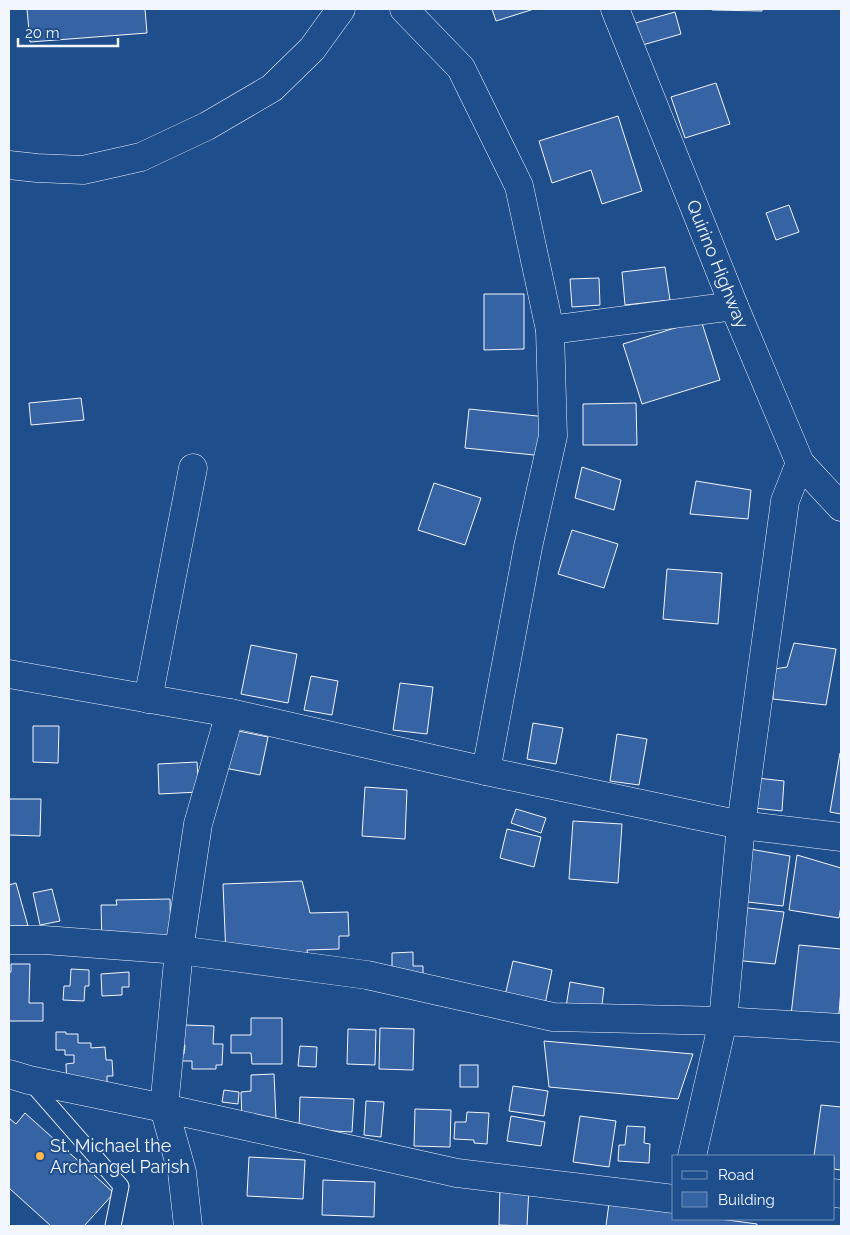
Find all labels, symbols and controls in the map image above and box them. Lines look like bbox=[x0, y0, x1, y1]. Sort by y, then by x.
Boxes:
scale bar bbox=[18, 15, 118, 47]
text: 20 m bbox=[25, 24, 60, 42]
street label: Quirino Highway bbox=[683, 197, 753, 332]
place label: St. Michael the Archangel Parish bbox=[50, 1135, 190, 1177]
marker: St. Michael the Archangel Parish bbox=[34, 1150, 46, 1162]
legend bbox=[672, 1155, 835, 1220]
text: Road bbox=[718, 1166, 754, 1184]
text: Building bbox=[718, 1191, 775, 1209]

